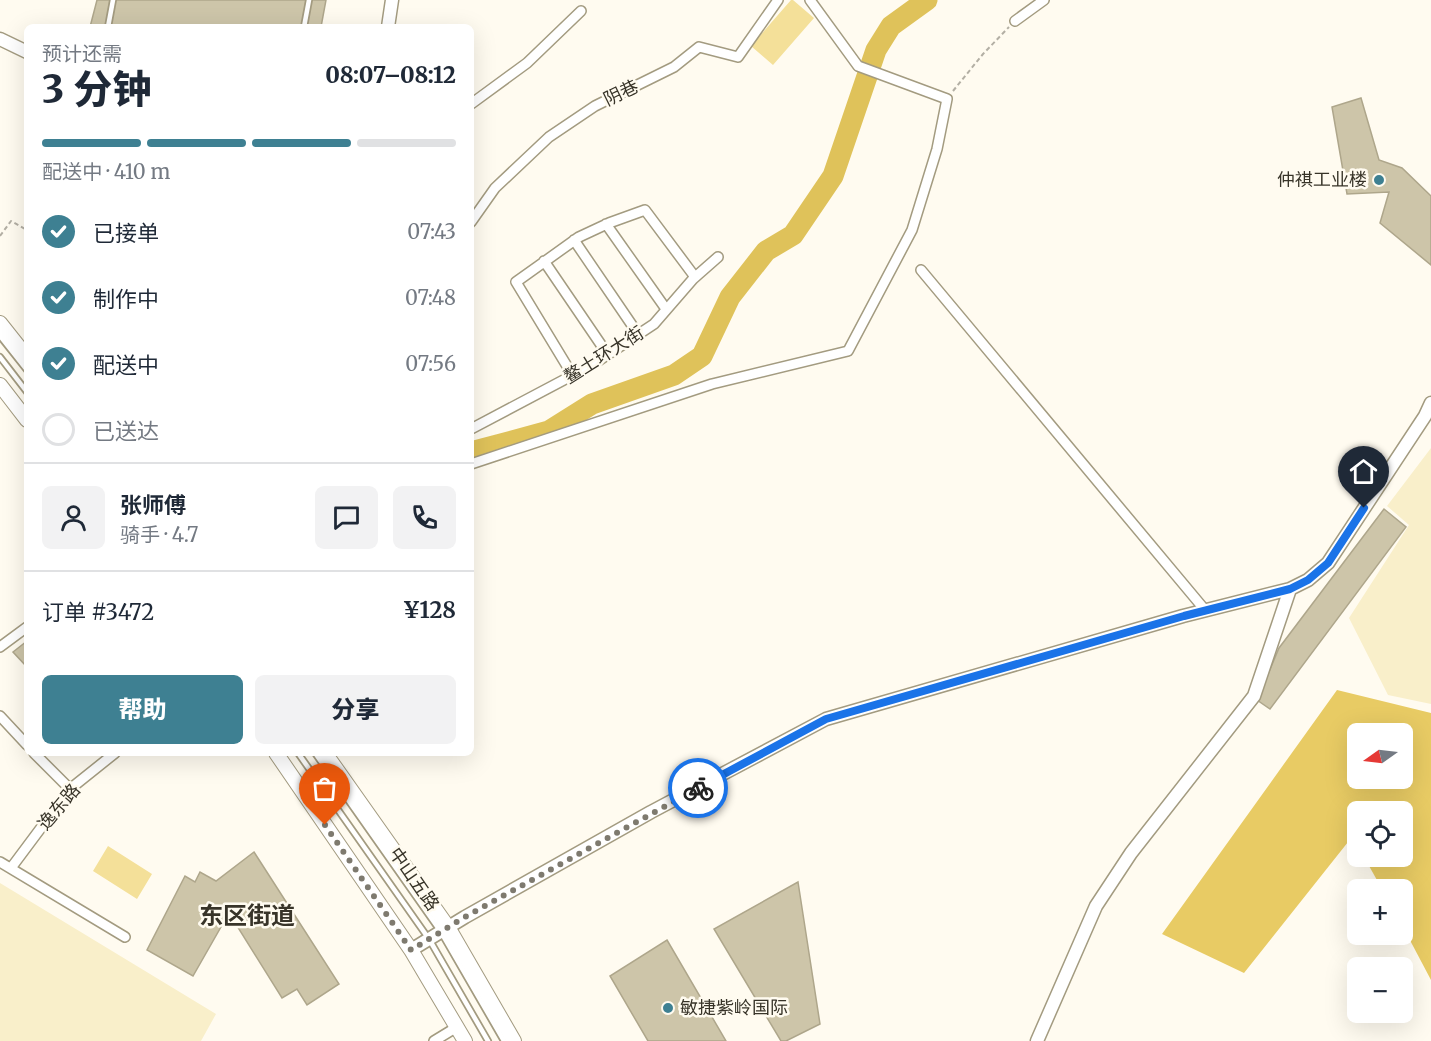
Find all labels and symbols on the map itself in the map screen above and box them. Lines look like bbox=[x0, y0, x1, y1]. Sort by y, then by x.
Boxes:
street label: 阴巷 bbox=[600, 74, 642, 111]
place label: 仲祺工业楼 bbox=[1277, 168, 1367, 191]
marker: 仲祺工业楼 bbox=[1372, 173, 1386, 187]
street label: 鳌土环大街 bbox=[559, 321, 648, 388]
pin bbox=[1338, 446, 1389, 508]
north arrow bbox=[1347, 723, 1413, 789]
courier bbox=[668, 758, 728, 818]
pin bbox=[299, 763, 350, 825]
street label: 逸东路 bbox=[32, 779, 85, 835]
street label: 中山五路 bbox=[384, 843, 444, 915]
district label: 东区街道 bbox=[199, 900, 295, 931]
place label: 敏捷紫岭国际 bbox=[680, 996, 788, 1019]
marker: 敏捷紫岭国际 bbox=[661, 1001, 675, 1015]

